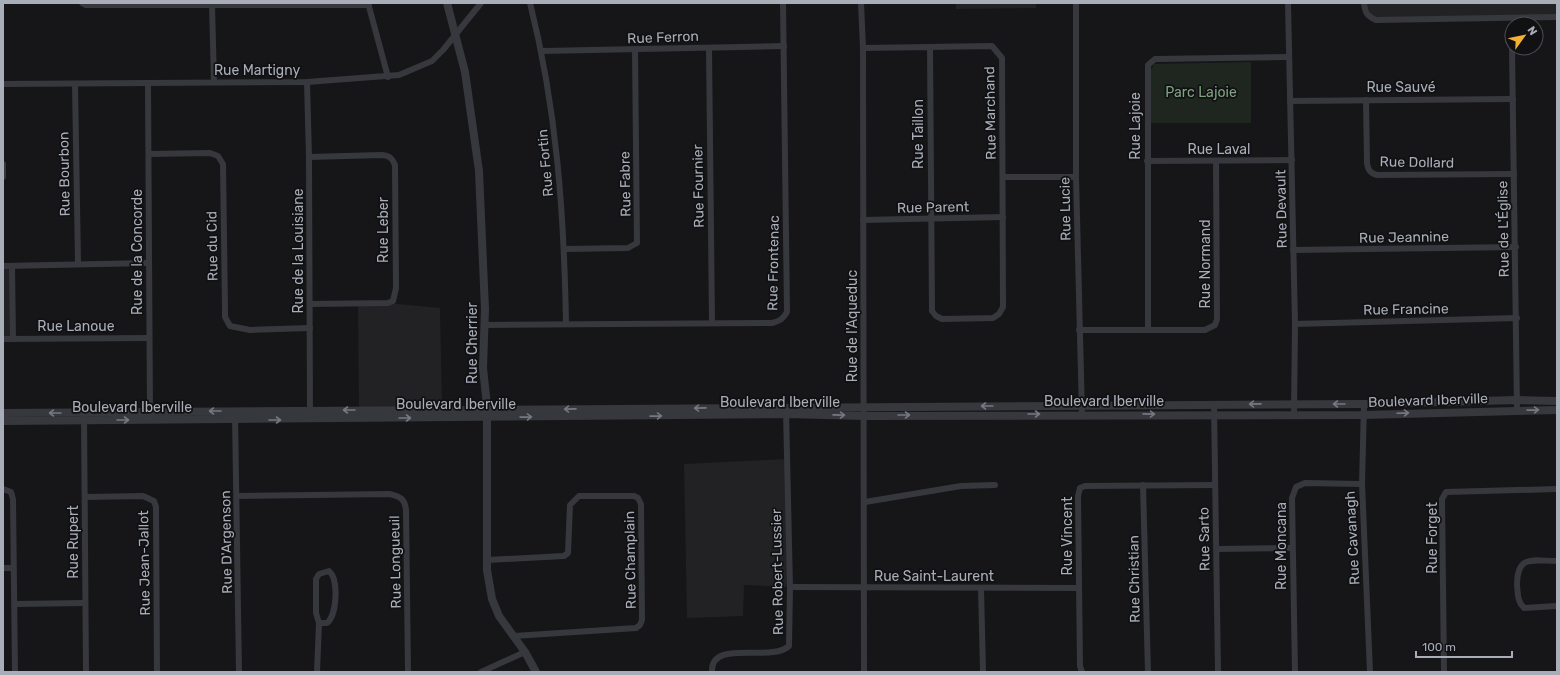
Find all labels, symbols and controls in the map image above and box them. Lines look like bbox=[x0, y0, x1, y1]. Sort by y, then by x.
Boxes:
north arrow bbox=[1504, 16, 1544, 56]
text: N bbox=[1524, 24, 1540, 38]
street label: Rue Ferron bbox=[627, 28, 699, 47]
street label: Rue Martigny bbox=[214, 62, 300, 79]
street label: Rue Marchand bbox=[981, 66, 1000, 160]
street label: Rue Sauvé bbox=[1366, 79, 1436, 96]
park label: Parc Lajoie bbox=[1165, 84, 1237, 101]
street label: Rue Lajoie bbox=[1127, 92, 1144, 160]
street label: Rue Taillon bbox=[910, 99, 927, 169]
street label: Rue Fortin bbox=[534, 129, 557, 197]
street label: Rue Bourbon bbox=[55, 131, 74, 217]
street label: Rue Laval bbox=[1188, 141, 1250, 158]
street label: Rue Fournier bbox=[689, 143, 708, 228]
street label: Rue Fabre bbox=[616, 151, 635, 217]
street label: Rue Dollard bbox=[1380, 153, 1454, 172]
street label: Rue Devault bbox=[1272, 169, 1291, 248]
street label: Rue Lucie bbox=[1056, 177, 1075, 241]
street label: Rue de L'Église bbox=[1493, 180, 1513, 277]
street label: Rue de la Louisiane bbox=[290, 188, 307, 314]
street label: Rue de la Concorde bbox=[129, 189, 146, 315]
street label: Rue Leber bbox=[375, 196, 392, 263]
street label: Rue Parent bbox=[897, 198, 970, 217]
street label: Rue du Cid bbox=[203, 211, 222, 281]
street label: Rue Frontenac bbox=[764, 215, 783, 311]
street label: Rue Normand bbox=[1197, 220, 1214, 308]
street label: Rue Jeannine bbox=[1359, 228, 1449, 247]
street label: Rue de l'Aqueduc bbox=[844, 270, 861, 382]
street label: Rue Francine bbox=[1363, 300, 1449, 319]
street label: Rue Cherrier bbox=[464, 301, 481, 384]
street label: Rue Lanoue bbox=[37, 318, 115, 335]
street label: Boulevard Iberville bbox=[1368, 390, 1488, 411]
street label: Boulevard Iberville bbox=[1044, 393, 1164, 410]
street label: Boulevard Iberville bbox=[720, 394, 840, 411]
street label: Boulevard Iberville bbox=[396, 396, 516, 413]
street label: Boulevard Iberville bbox=[72, 399, 192, 416]
one-way arrow bbox=[1249, 400, 1262, 408]
one-way arrow bbox=[1333, 400, 1346, 408]
one-way arrow bbox=[981, 402, 994, 410]
one-way arrow bbox=[694, 404, 707, 412]
one-way arrow bbox=[564, 405, 577, 413]
one-way arrow bbox=[343, 406, 356, 414]
one-way arrow bbox=[1526, 406, 1539, 414]
one-way arrow bbox=[209, 407, 222, 415]
one-way arrow bbox=[49, 409, 62, 417]
one-way arrow bbox=[1027, 410, 1040, 418]
one-way arrow bbox=[1142, 410, 1155, 418]
one-way arrow bbox=[1396, 410, 1409, 417]
one-way arrow bbox=[832, 411, 845, 419]
one-way arrow bbox=[897, 411, 910, 419]
one-way arrow bbox=[649, 412, 662, 419]
one-way arrow bbox=[519, 413, 532, 421]
one-way arrow bbox=[398, 414, 411, 422]
one-way arrow bbox=[116, 416, 129, 424]
one-way arrow bbox=[268, 416, 281, 424]
street label: Rue D'Argenson bbox=[217, 490, 236, 594]
street label: Rue Cavanagh bbox=[1342, 491, 1363, 585]
street label: Rue Vincent bbox=[1059, 496, 1076, 575]
street label: Rue Moncana bbox=[1273, 502, 1290, 590]
street label: Rue Forget bbox=[1424, 502, 1441, 574]
street label: Rue Rupert bbox=[65, 505, 82, 579]
street label: Rue Sarto bbox=[1195, 507, 1214, 571]
street label: Rue Robert-Lussier bbox=[768, 508, 787, 635]
street label: Rue Jean-Jallot bbox=[135, 510, 154, 616]
street label: Rue Champlain bbox=[621, 511, 640, 609]
street label: Rue Longueuil bbox=[386, 515, 405, 609]
street label: Rue Christian bbox=[1125, 535, 1144, 623]
street label: Rue Saint-Laurent bbox=[874, 568, 995, 585]
scale bar bbox=[1416, 633, 1512, 659]
text: 100 m bbox=[1422, 640, 1456, 654]

